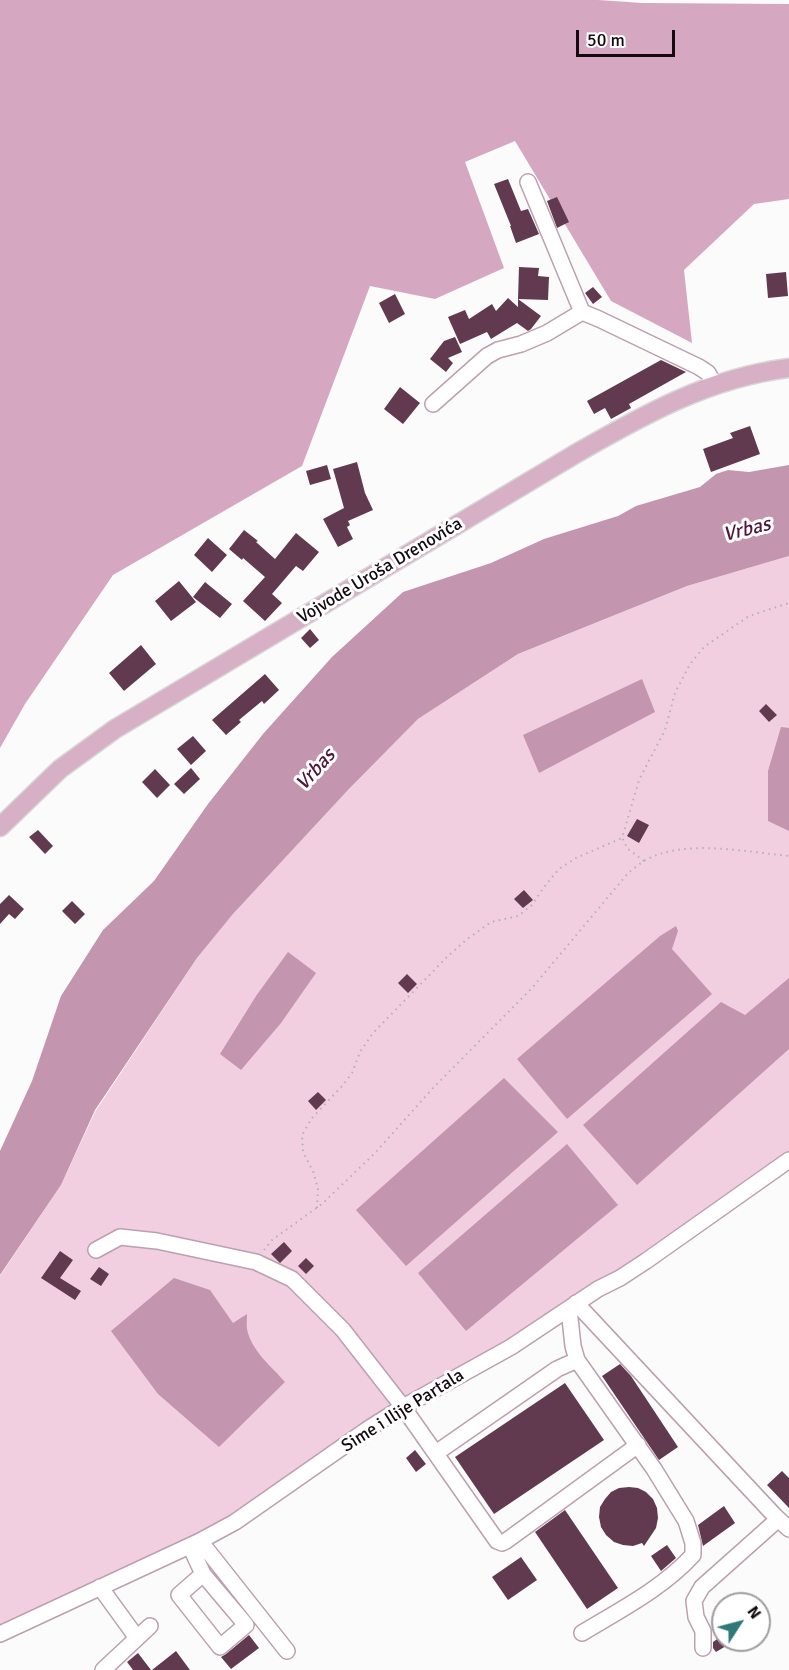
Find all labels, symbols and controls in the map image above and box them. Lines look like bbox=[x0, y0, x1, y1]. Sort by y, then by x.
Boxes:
scale bar bbox=[579, 18, 678, 56]
text: 50 m bbox=[587, 29, 625, 51]
street label: Vojvode Uroša Drenovića bbox=[294, 513, 466, 629]
water label: Vrbas bbox=[721, 513, 773, 547]
water label: Vrbas bbox=[291, 744, 341, 796]
street label: Sime i Ilije Partala bbox=[338, 1365, 468, 1457]
north arrow bbox=[711, 1592, 771, 1652]
text: N bbox=[743, 1602, 765, 1623]

